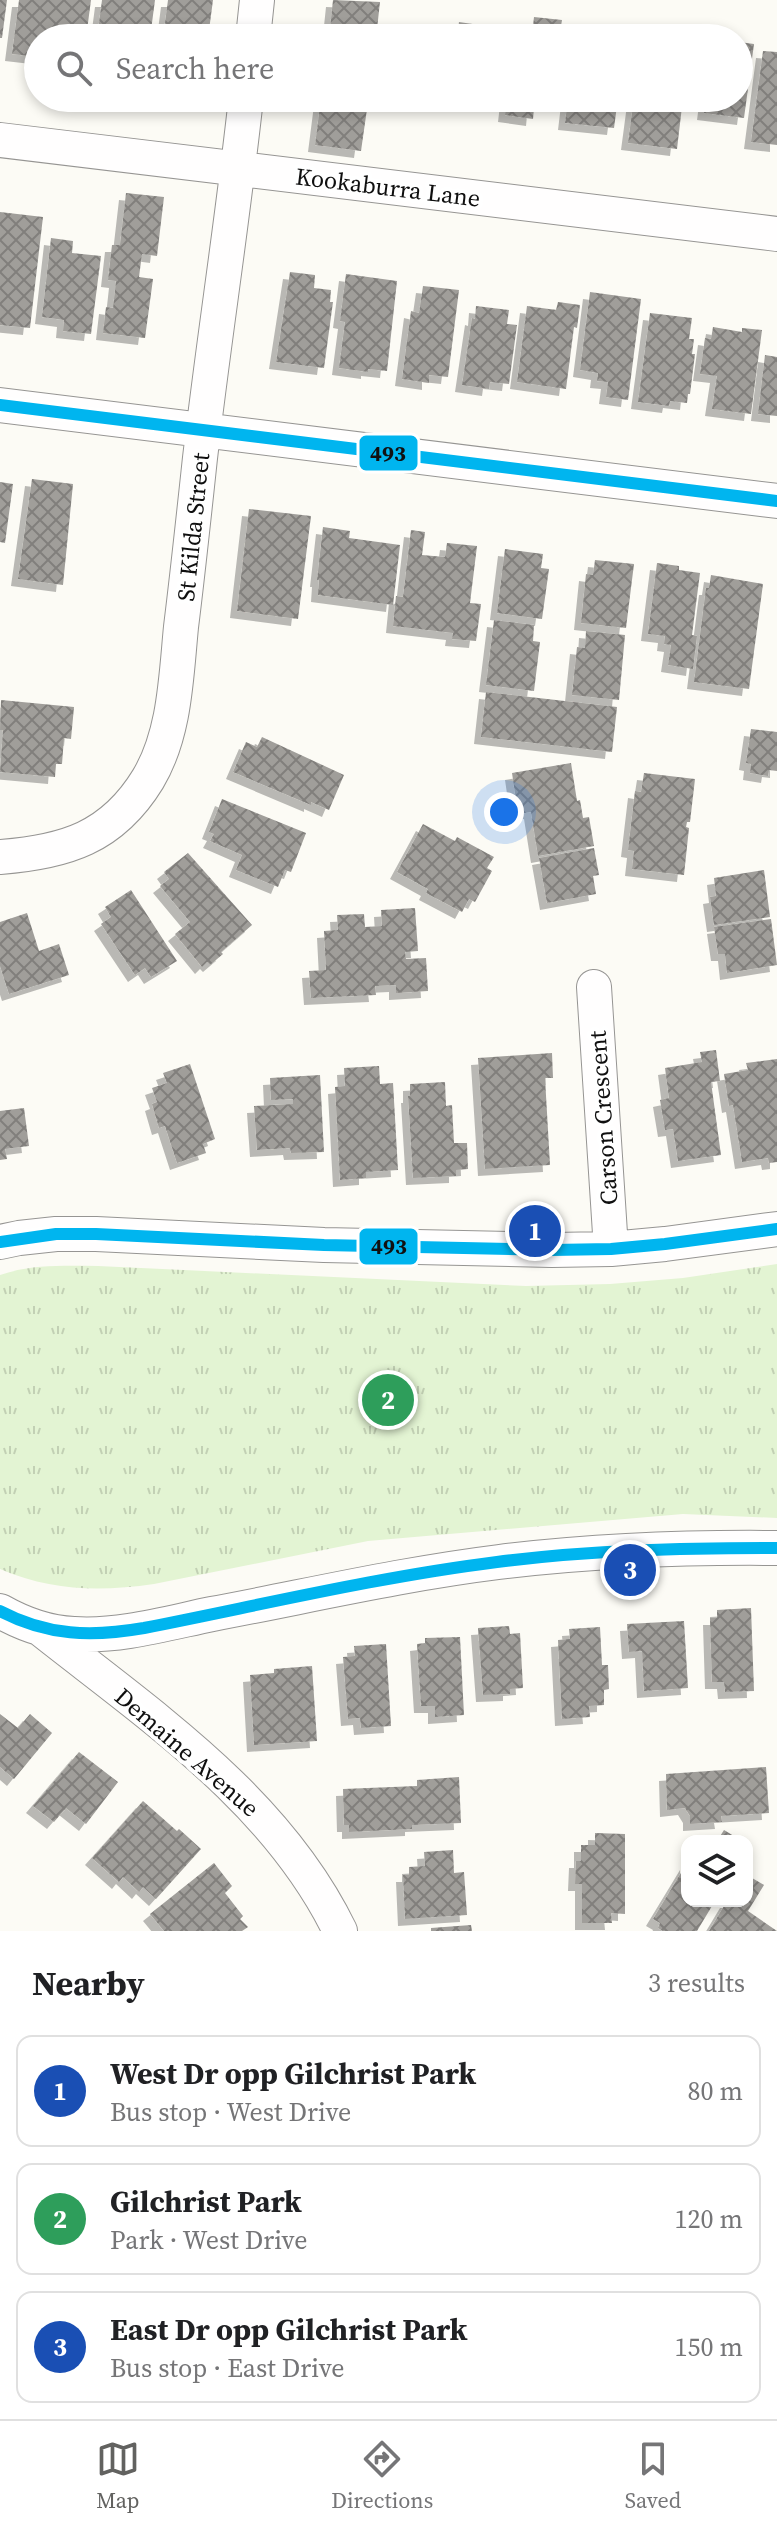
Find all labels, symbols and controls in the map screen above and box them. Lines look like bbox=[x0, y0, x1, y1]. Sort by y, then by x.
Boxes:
search box bbox=[24, 24, 753, 112]
icon: search bbox=[52, 46, 96, 90]
text: Search here bbox=[116, 48, 274, 89]
street label: Kookaburra Lane bbox=[294, 159, 482, 215]
line badge: 493 bbox=[358, 434, 419, 472]
text: 493 bbox=[370, 438, 406, 468]
street label: St Kilda Street bbox=[169, 451, 217, 603]
your location bbox=[484, 792, 524, 832]
street label: Carson Crescent bbox=[580, 1029, 626, 1206]
pin: 1 bbox=[509, 1201, 561, 1261]
line badge: 493 bbox=[358, 1227, 419, 1266]
text: 493 bbox=[371, 1231, 407, 1261]
pin: 2 bbox=[362, 1370, 414, 1430]
pin: 3 bbox=[604, 1540, 656, 1600]
street label: Demaine Avenue bbox=[108, 1680, 266, 1824]
map controls bbox=[681, 1835, 753, 1907]
button: layers bbox=[681, 1835, 753, 1907]
text: Nearby bbox=[32, 1960, 145, 2006]
text: 3 results bbox=[648, 1965, 745, 2001]
text: West Dr opp Gilchrist Park bbox=[110, 2053, 476, 2094]
text: 1 bbox=[53, 2073, 67, 2109]
text: 80 m bbox=[688, 2073, 743, 2109]
text: Bus stop · West Drive bbox=[110, 2094, 351, 2130]
text: Gilchrist Park bbox=[110, 2181, 302, 2222]
text: 2 bbox=[53, 2201, 67, 2237]
text: 120 m bbox=[675, 2201, 743, 2237]
text: Park · West Drive bbox=[110, 2222, 307, 2258]
text: East Dr opp Gilchrist Park bbox=[110, 2309, 467, 2350]
text: 3 bbox=[53, 2329, 67, 2365]
text: 150 m bbox=[675, 2329, 743, 2365]
text: Bus stop · East Drive bbox=[110, 2350, 345, 2386]
tab: Map bbox=[96, 2437, 140, 2515]
tab: Directions bbox=[331, 2437, 433, 2515]
tab: Saved bbox=[625, 2437, 681, 2515]

